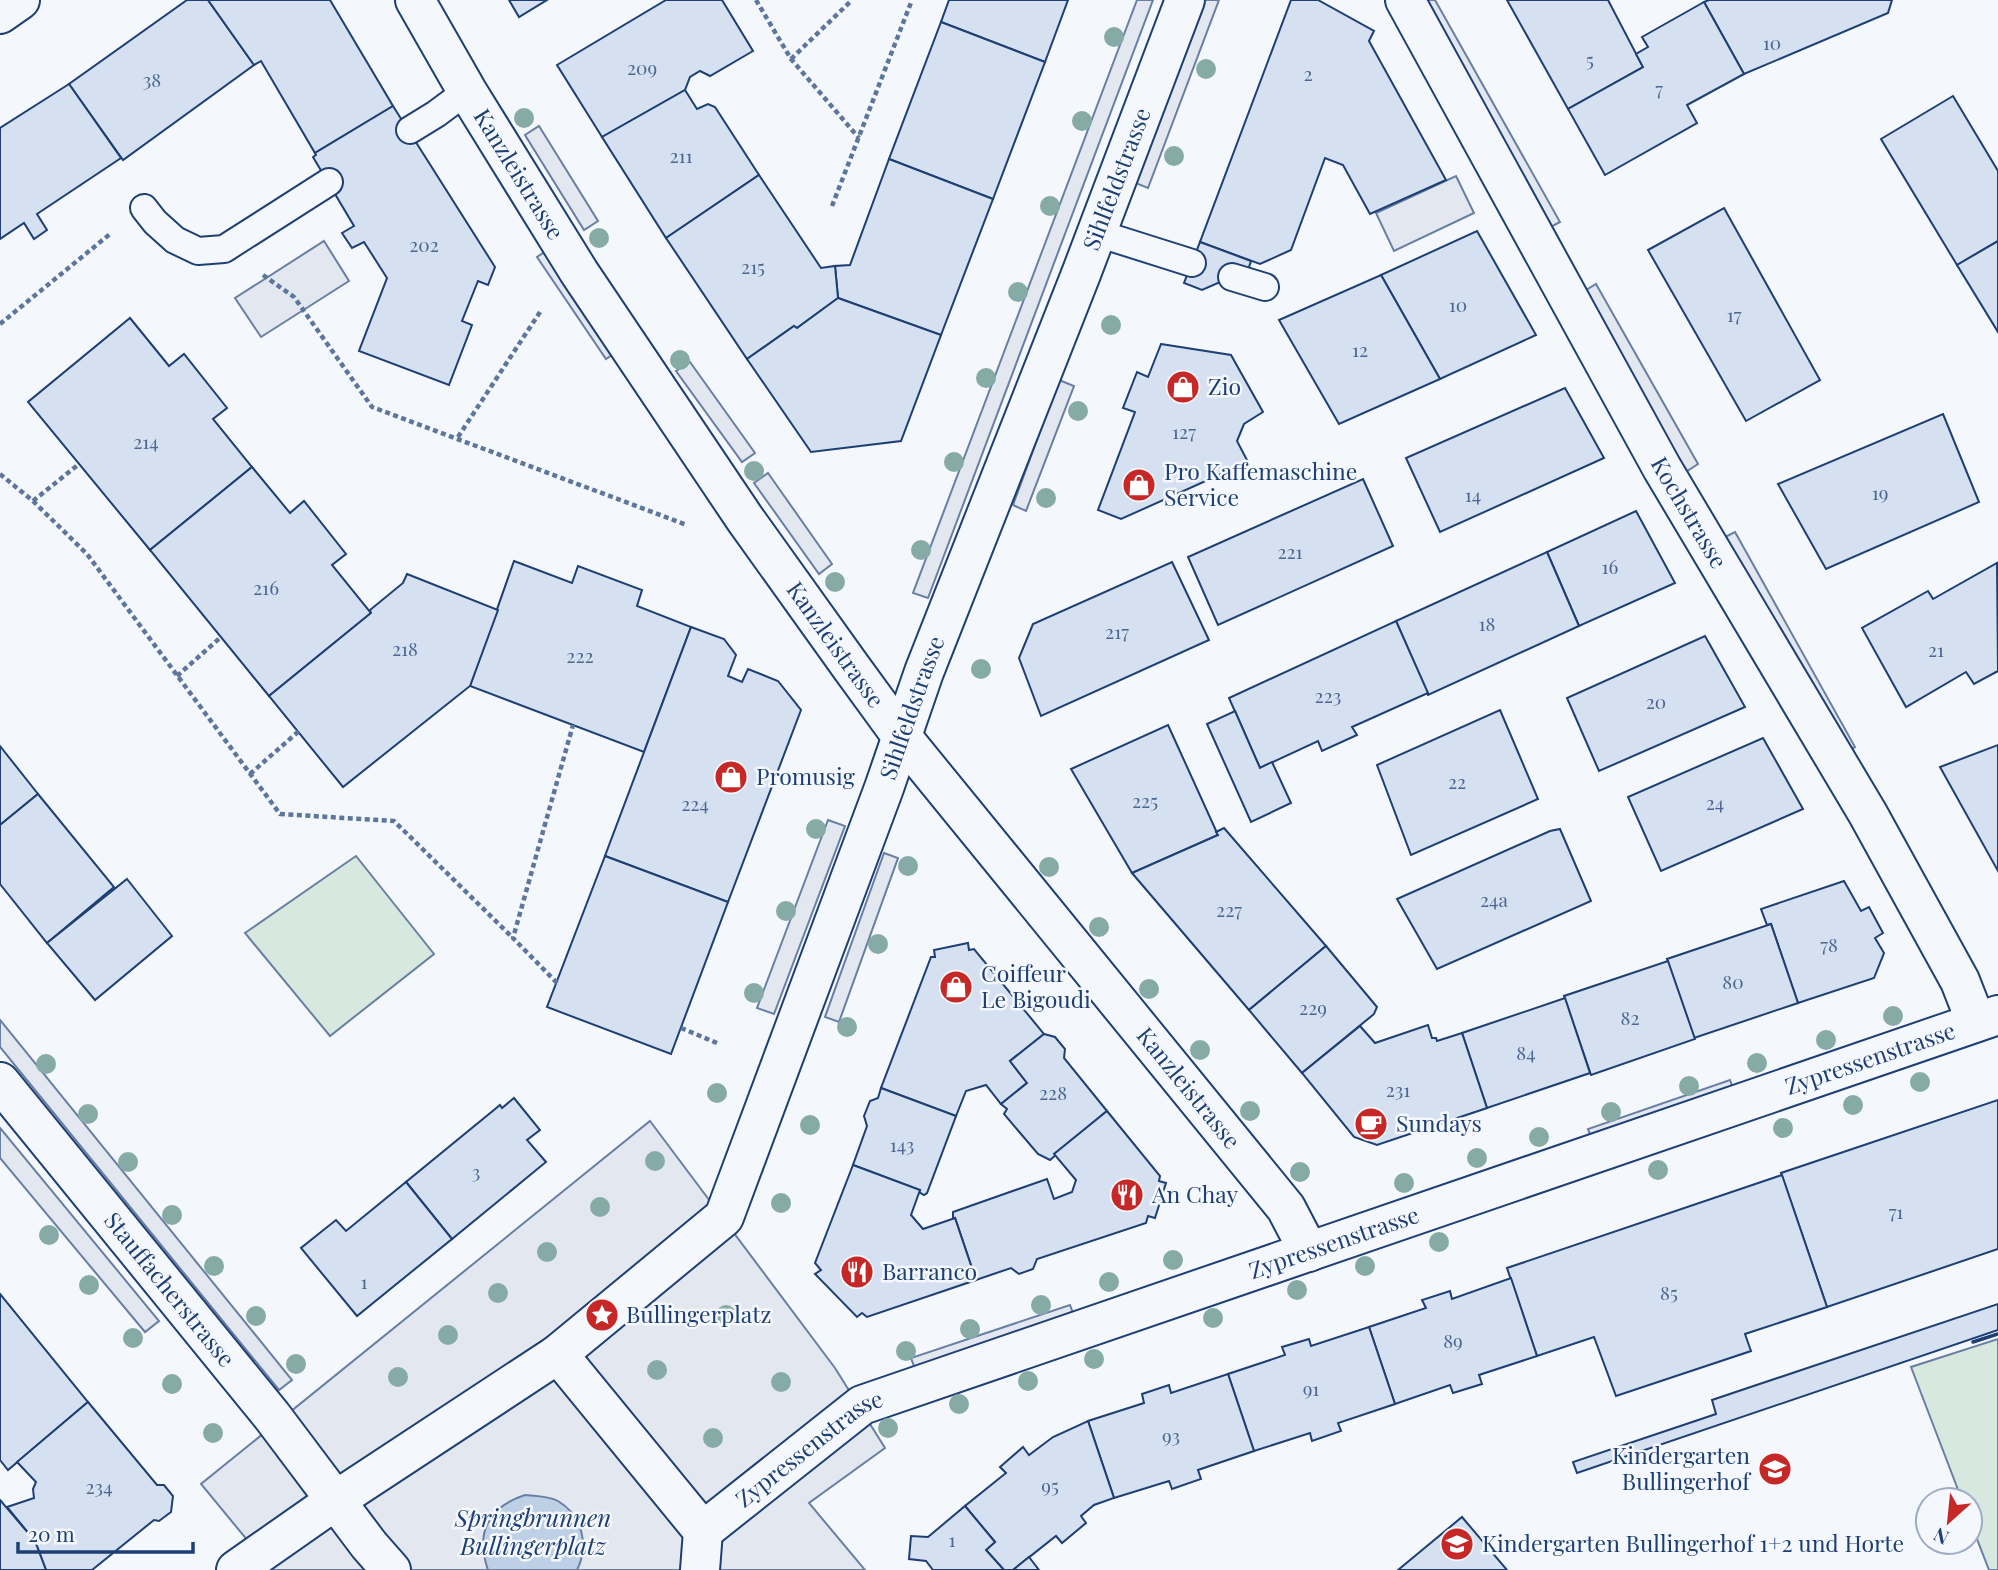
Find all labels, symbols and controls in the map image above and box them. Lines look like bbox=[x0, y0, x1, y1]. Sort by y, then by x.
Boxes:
house number: 10 bbox=[1763, 29, 1781, 55]
house number: 5 bbox=[1586, 46, 1594, 72]
house number: 209 bbox=[627, 54, 657, 80]
house number: 2 bbox=[1303, 60, 1313, 86]
house number: 38 bbox=[143, 66, 161, 92]
house number: 7 bbox=[1655, 75, 1663, 101]
street label: Kanzleistrasse bbox=[468, 102, 572, 245]
street label: Sihlfeldstrasse bbox=[1074, 103, 1157, 254]
house number: 211 bbox=[669, 142, 693, 168]
house number: 202 bbox=[409, 231, 439, 257]
house number: 215 bbox=[741, 253, 765, 279]
house number: 10 bbox=[1449, 291, 1467, 317]
house number: 17 bbox=[1727, 301, 1742, 327]
house number: 12 bbox=[1352, 336, 1368, 362]
shop icon: Zio bbox=[1164, 368, 1202, 406]
place label: Zio bbox=[1208, 370, 1241, 401]
house number: 127 bbox=[1172, 418, 1196, 444]
house number: 214 bbox=[133, 428, 159, 454]
street label: Kochstrasse bbox=[1645, 451, 1735, 574]
place label: Pro Kaffemaschine Service bbox=[1164, 455, 1357, 512]
shop icon: Pro Kaffemaschine Service bbox=[1120, 466, 1158, 504]
house number: 19 bbox=[1872, 479, 1888, 505]
house number: 14 bbox=[1465, 481, 1481, 507]
house number: 221 bbox=[1277, 538, 1303, 564]
house number: 16 bbox=[1602, 553, 1619, 579]
house number: 216 bbox=[253, 574, 279, 600]
street label: Kanzleistrasse bbox=[781, 575, 892, 713]
house number: 18 bbox=[1479, 610, 1495, 636]
house number: 217 bbox=[1105, 618, 1129, 644]
street label: Sihlfeldstrasse bbox=[871, 631, 951, 783]
house number: 218 bbox=[392, 635, 418, 661]
house number: 21 bbox=[1928, 636, 1944, 662]
house number: 222 bbox=[566, 642, 594, 668]
house number: 223 bbox=[1315, 682, 1341, 708]
house number: 20 bbox=[1646, 688, 1666, 714]
shop icon: Promusig bbox=[712, 758, 750, 796]
place label: Promusig bbox=[756, 760, 855, 791]
house number: 22 bbox=[1448, 768, 1466, 794]
house number: 225 bbox=[1132, 787, 1158, 813]
house number: 24 bbox=[1706, 789, 1724, 815]
house number: 224 bbox=[681, 790, 709, 816]
house number: 24a bbox=[1480, 886, 1509, 912]
house number: 227 bbox=[1216, 896, 1242, 922]
house number: 78 bbox=[1820, 931, 1838, 957]
place label: Coiffeur Le Bigoudi bbox=[981, 957, 1091, 1014]
shop icon: Coiffeur Le Bigoudi bbox=[937, 968, 975, 1006]
house number: 80 bbox=[1722, 968, 1744, 994]
house number: 229 bbox=[1299, 994, 1327, 1020]
house number: 82 bbox=[1621, 1004, 1639, 1030]
street label: Zypressenstrasse bbox=[1781, 1014, 1959, 1101]
street label: Kanzleistrasse bbox=[1131, 1020, 1248, 1155]
house number: 84 bbox=[1516, 1039, 1536, 1065]
house number: 231 bbox=[1386, 1076, 1410, 1102]
house number: 228 bbox=[1039, 1079, 1067, 1105]
cafe icon: Sundays bbox=[1352, 1105, 1390, 1143]
place label: Sundays bbox=[1396, 1107, 1482, 1138]
house number: 143 bbox=[890, 1131, 914, 1157]
house number: 3 bbox=[472, 1158, 480, 1184]
restaurant icon: An Chay bbox=[1108, 1176, 1146, 1214]
place label: An Chay bbox=[1151, 1178, 1239, 1209]
street label: Zypressenstrasse bbox=[1244, 1198, 1423, 1285]
house number: 71 bbox=[1889, 1198, 1903, 1224]
street label: Stauffacherstrasse bbox=[98, 1205, 243, 1373]
restaurant icon: Barranco bbox=[838, 1253, 876, 1291]
place label: Barranco bbox=[882, 1255, 977, 1286]
house number: 1 bbox=[360, 1268, 368, 1294]
house number: 85 bbox=[1660, 1279, 1678, 1305]
place icon: Bullingerplatz bbox=[583, 1296, 621, 1334]
place label: Bullingerplatz bbox=[626, 1298, 771, 1329]
house number: 89 bbox=[1443, 1327, 1463, 1353]
house number: 91 bbox=[1303, 1375, 1319, 1401]
street label: Zypressenstrasse bbox=[729, 1382, 887, 1513]
house number: 93 bbox=[1162, 1422, 1180, 1448]
place label: Kindergarten Bullingerhof bbox=[1612, 1439, 1752, 1496]
school or university icon: Kindergarten Bullingerhof bbox=[1756, 1450, 1794, 1488]
house number: 95 bbox=[1041, 1472, 1059, 1498]
house number: 234 bbox=[85, 1473, 113, 1499]
north arrow bbox=[1914, 1486, 1984, 1556]
water label: Springbrunnen Bullingerplatz bbox=[454, 1501, 611, 1561]
scale bar bbox=[18, 1510, 192, 1554]
text: 20 m bbox=[28, 1519, 75, 1547]
text: N bbox=[1929, 1522, 1953, 1552]
school or university icon: Kindergarten Bullingerhof 1+2 und Horte bbox=[1438, 1525, 1476, 1563]
house number: 1 bbox=[948, 1526, 956, 1552]
place label: Kindergarten Bullingerhof 1+2 und Horte bbox=[1482, 1527, 1904, 1558]

